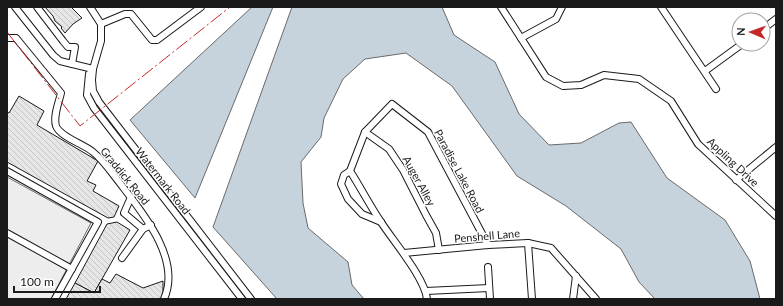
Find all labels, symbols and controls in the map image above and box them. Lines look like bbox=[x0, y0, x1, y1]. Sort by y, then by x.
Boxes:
north arrow bbox=[731, 12, 771, 52]
text: N bbox=[734, 27, 747, 36]
street label: Paradise Lake Road bbox=[432, 127, 487, 215]
street label: Appling Drive bbox=[705, 134, 762, 189]
street label: Graddick Road bbox=[98, 144, 153, 207]
street label: Watermark Road bbox=[133, 145, 194, 217]
street label: Auger Alley bbox=[400, 154, 439, 208]
street label: Penshell Lane bbox=[453, 226, 521, 245]
scale bar bbox=[14, 268, 100, 294]
text: 100 m bbox=[20, 274, 54, 289]

